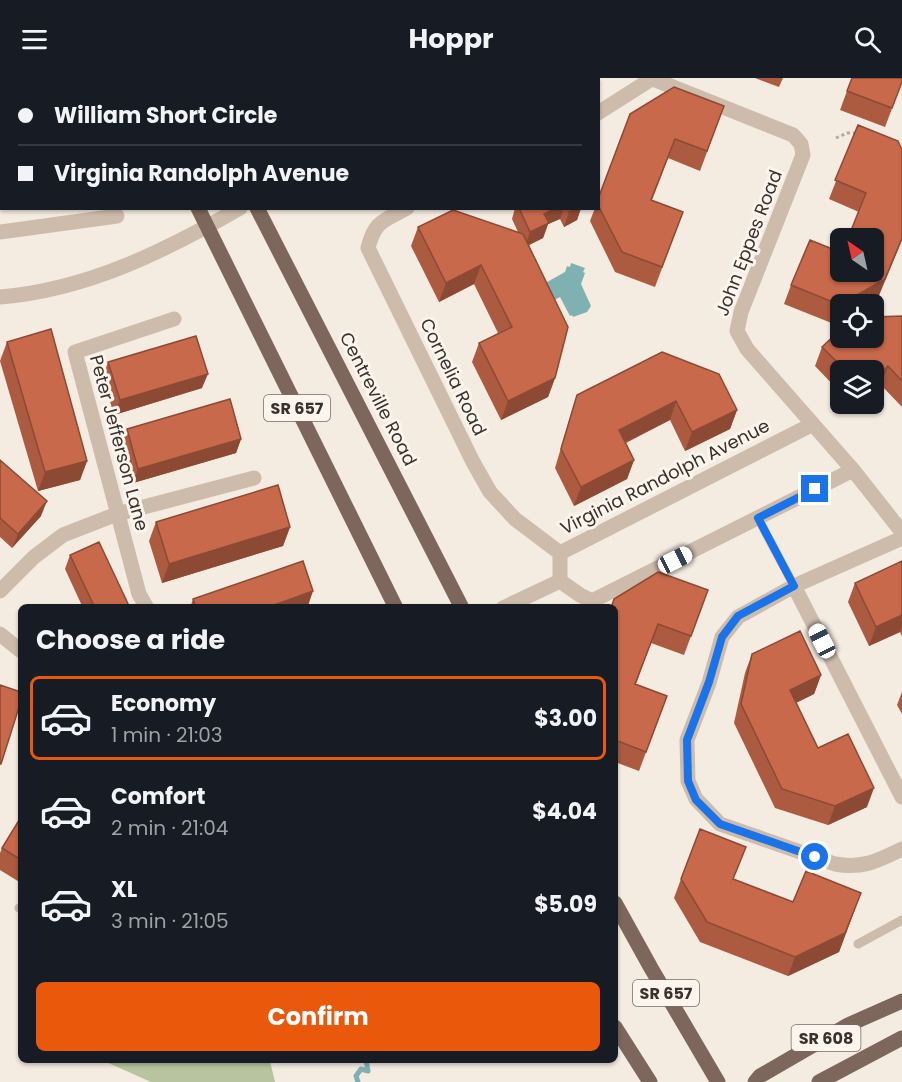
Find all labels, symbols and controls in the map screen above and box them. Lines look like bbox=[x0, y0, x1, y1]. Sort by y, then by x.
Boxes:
text: Hoppr bbox=[408, 20, 494, 57]
icon: menu bbox=[18, 23, 51, 56]
icon: search bbox=[851, 23, 884, 56]
text: William Short Circle bbox=[54, 100, 277, 131]
text: Virginia Randolph Avenue bbox=[54, 158, 349, 189]
street label: John Eppes Road bbox=[709, 166, 788, 319]
north arrow bbox=[830, 228, 884, 282]
map controls bbox=[830, 228, 884, 414]
button: locate bbox=[830, 294, 884, 348]
street label: Cornelia Road bbox=[414, 314, 493, 440]
street label: Centreville Road bbox=[334, 328, 423, 470]
street label: Peter Jefferson Lane bbox=[84, 352, 155, 534]
button: layers bbox=[830, 360, 884, 414]
road number: SR 657 bbox=[264, 395, 330, 421]
street label: Virginia Randolph Avenue bbox=[556, 413, 774, 540]
route end bbox=[801, 475, 828, 502]
car bbox=[655, 544, 695, 576]
text: Choose a ride bbox=[36, 621, 225, 658]
car bbox=[806, 621, 838, 661]
text: Economy bbox=[111, 688, 216, 719]
icon: car bbox=[39, 691, 93, 745]
text: $3.00 bbox=[534, 703, 597, 734]
text: 1 min · 21:03 bbox=[111, 721, 222, 749]
text: Comfort bbox=[111, 781, 205, 812]
icon: car bbox=[39, 784, 93, 838]
text: $4.04 bbox=[532, 796, 597, 827]
text: 2 min · 21:04 bbox=[111, 814, 228, 842]
route start bbox=[801, 843, 828, 870]
text: XL bbox=[111, 874, 137, 905]
icon: car bbox=[39, 877, 93, 931]
text: $5.09 bbox=[534, 889, 597, 920]
text: 3 min · 21:05 bbox=[111, 907, 229, 935]
road number: SR 657 bbox=[633, 980, 699, 1006]
button: Confirm bbox=[36, 982, 600, 1051]
road number: SR 608 bbox=[792, 1025, 860, 1051]

